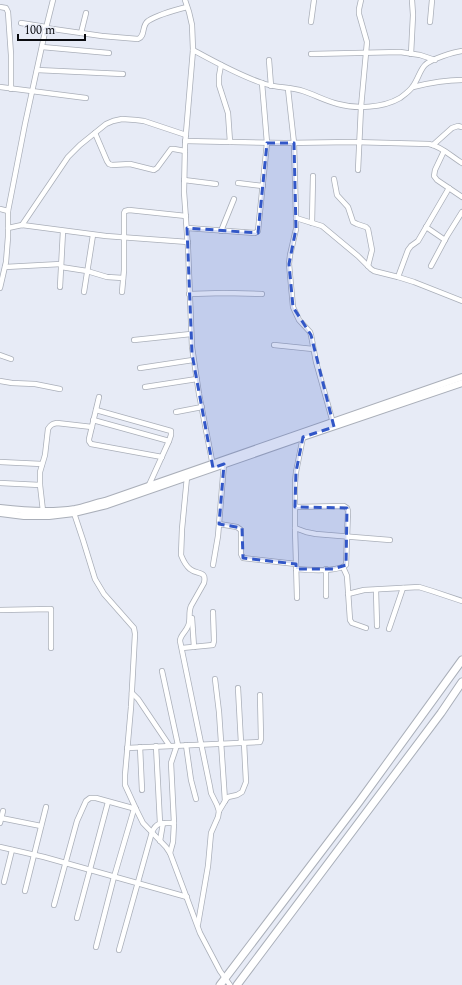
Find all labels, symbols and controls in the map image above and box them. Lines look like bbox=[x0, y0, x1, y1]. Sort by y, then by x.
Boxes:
scale bar bbox=[18, 16, 85, 42]
text: 100 m bbox=[24, 21, 55, 40]

